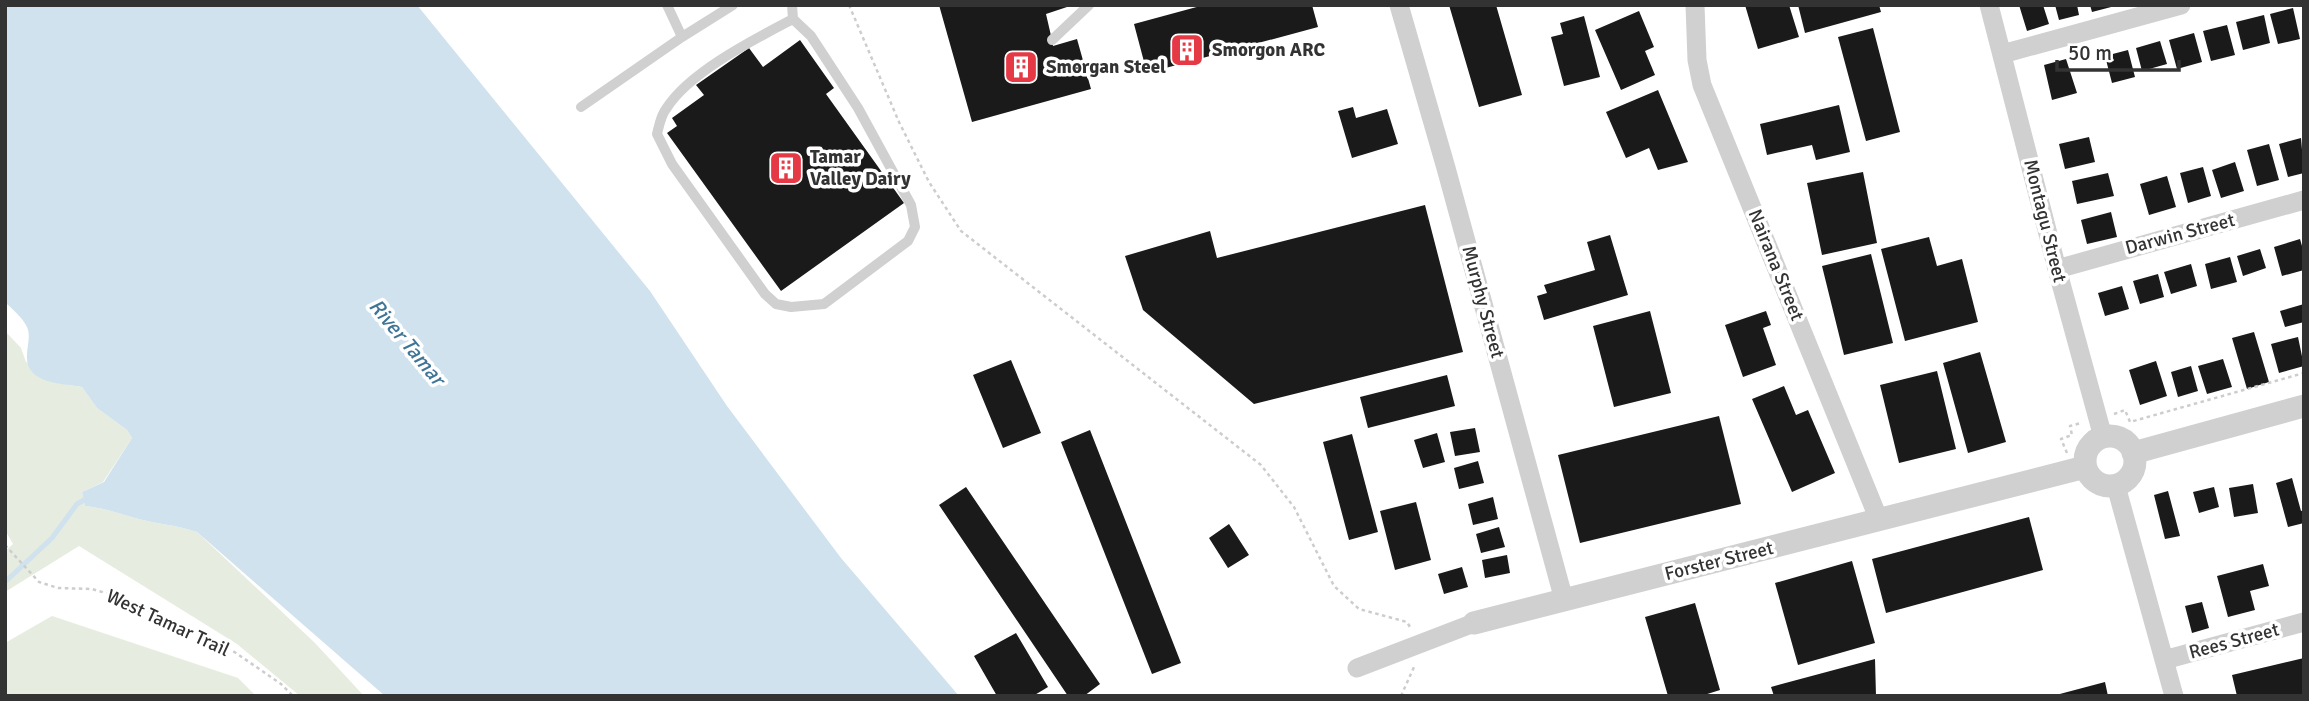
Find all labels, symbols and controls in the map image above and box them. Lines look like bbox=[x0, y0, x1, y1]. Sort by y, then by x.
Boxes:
scale bar bbox=[2057, 28, 2180, 72]
building icon: Smorgon ARC bbox=[1168, 31, 1206, 69]
place label: Smorgon ARC bbox=[1212, 38, 1325, 62]
text: 50 m bbox=[2068, 40, 2112, 66]
building icon: Smorgan Steel bbox=[1002, 48, 1040, 86]
place label: Smorgan Steel bbox=[1046, 55, 1166, 79]
place label: Tamar Valley Dairy bbox=[810, 145, 911, 191]
building icon: Tamar Valley Dairy bbox=[767, 149, 805, 187]
street label: Montagu Street bbox=[2018, 157, 2072, 285]
street label: Nairana Street bbox=[1743, 206, 1809, 324]
street label: Darwin Street bbox=[2123, 208, 2238, 260]
street label: Murphy Street bbox=[1456, 243, 1510, 361]
water label: River Tamar bbox=[363, 294, 453, 393]
street label: Forster Street bbox=[1662, 536, 1776, 586]
street label: West Tamar Trail bbox=[103, 584, 233, 662]
street label: Rees Street bbox=[2186, 617, 2282, 665]

